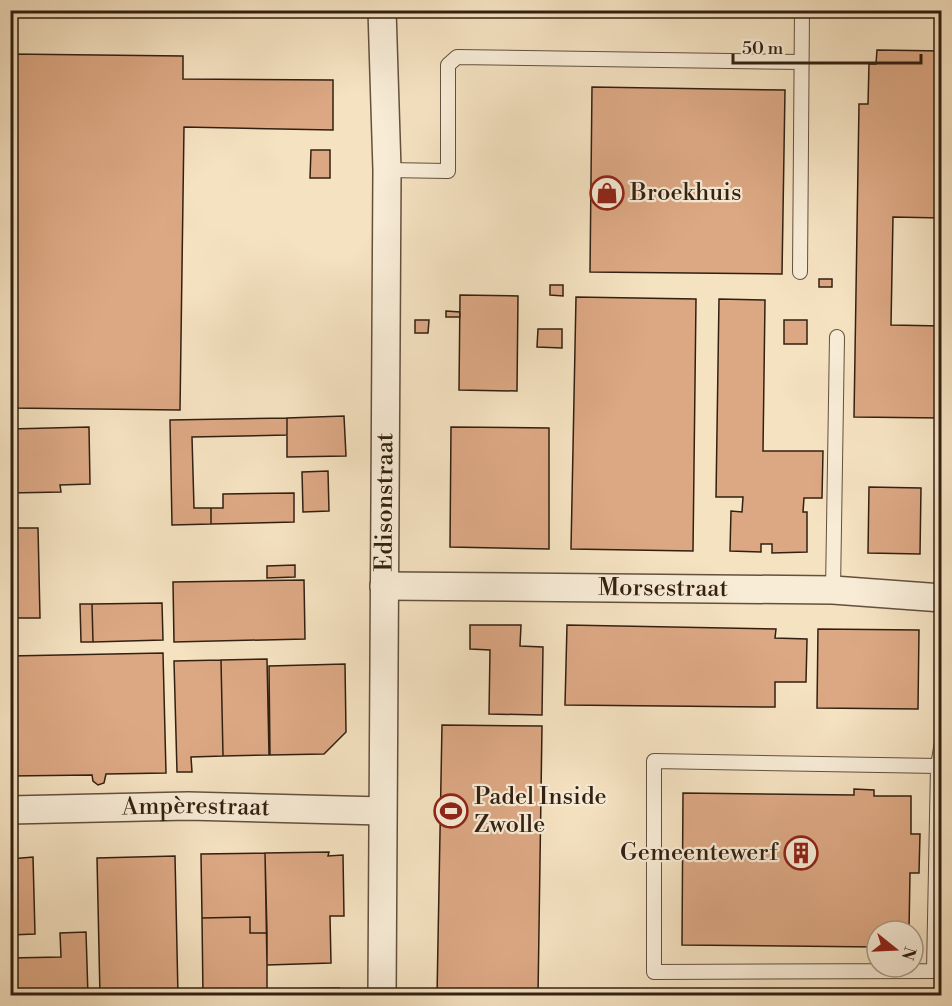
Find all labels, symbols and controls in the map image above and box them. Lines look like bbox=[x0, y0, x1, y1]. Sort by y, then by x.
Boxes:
scale bar bbox=[733, 27, 920, 65]
text: 50 m bbox=[742, 37, 784, 60]
shop icon: Broekhuis bbox=[589, 175, 625, 211]
place label: Broekhuis bbox=[629, 178, 742, 208]
street label: Edisonstraat bbox=[370, 432, 400, 571]
street label: Morsestraat bbox=[598, 573, 729, 604]
place label: Padel Inside Zwolle bbox=[474, 782, 607, 840]
street label: Ampèrestraat bbox=[121, 791, 271, 823]
sports icon: Padel Inside Zwolle bbox=[433, 793, 469, 829]
building icon: Gemeentewerf bbox=[783, 835, 819, 871]
place label: Gemeentewerf bbox=[620, 838, 779, 868]
north arrow bbox=[865, 919, 925, 979]
text: N bbox=[897, 944, 920, 963]

